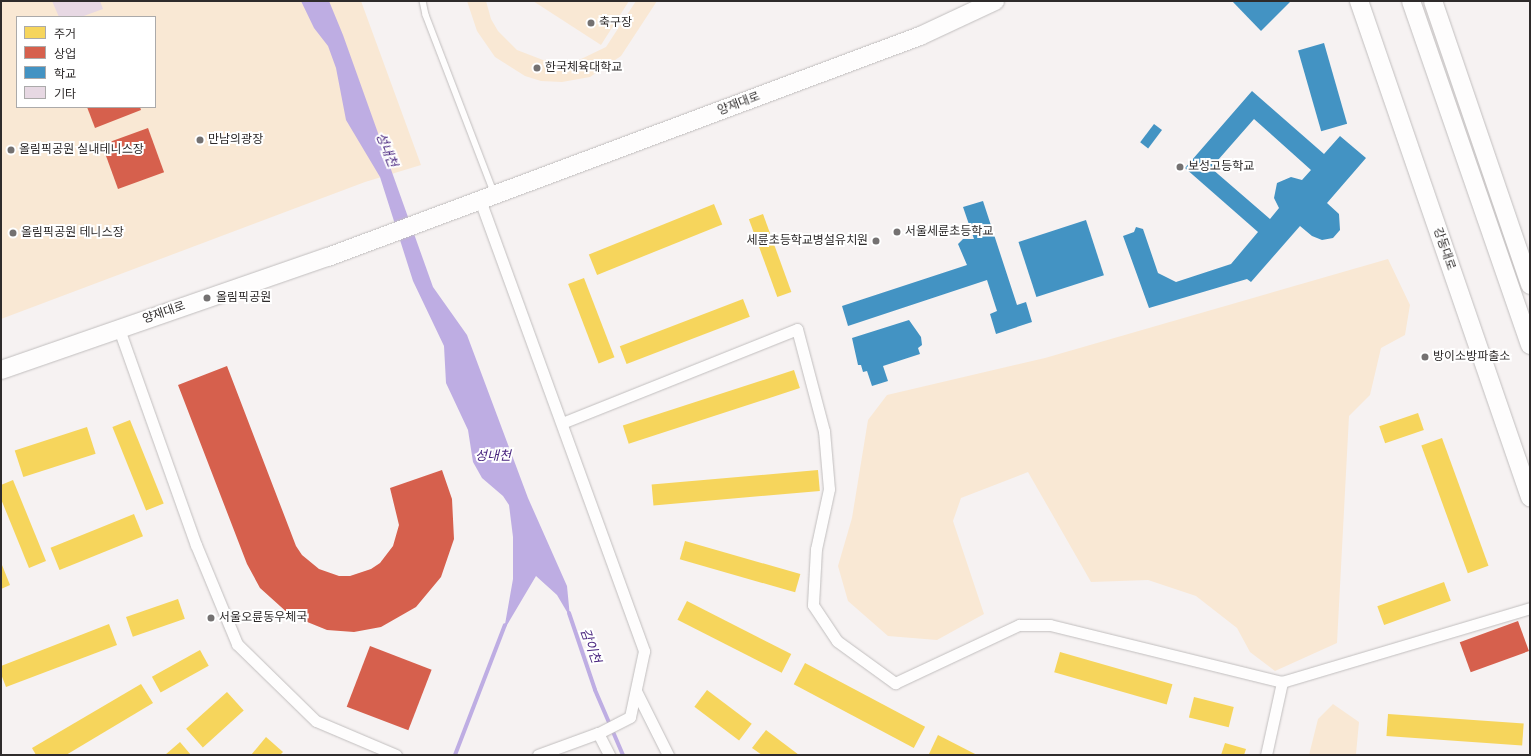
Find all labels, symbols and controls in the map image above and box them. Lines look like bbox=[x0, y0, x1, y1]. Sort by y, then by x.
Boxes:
legend bbox=[16, 16, 156, 108]
place label: 축구장 bbox=[599, 16, 632, 30]
marker: 축구장 bbox=[586, 18, 596, 28]
text: 주거 bbox=[54, 27, 76, 41]
text: 상업 bbox=[54, 47, 76, 61]
place label: 한국체육대학교 bbox=[545, 61, 622, 75]
marker: 한국체육대학교 bbox=[532, 63, 542, 73]
text: 학교 bbox=[54, 67, 76, 81]
text: 기타 bbox=[54, 87, 76, 101]
street label: 양재대로 bbox=[716, 89, 762, 119]
water label: 성내천 bbox=[372, 130, 400, 170]
place label: 만남의광장 bbox=[208, 133, 263, 147]
marker: 만남의광장 bbox=[195, 135, 205, 145]
place label: 올림픽공원 실내테니스장 bbox=[19, 143, 144, 157]
marker: 올림픽공원 실내테니스장 bbox=[6, 145, 16, 155]
place label: 보성고등학교 bbox=[1188, 160, 1254, 174]
marker: 보성고등학교 bbox=[1175, 162, 1185, 172]
place label: 서울세륜초등학교 bbox=[905, 225, 993, 239]
place label: 올림픽공원 테니스장 bbox=[21, 226, 124, 240]
street label: 강동대로 bbox=[1430, 226, 1458, 272]
marker: 서울세륜초등학교 bbox=[892, 227, 902, 237]
marker: 올림픽공원 테니스장 bbox=[8, 228, 18, 238]
place label: 세륜초등학교병설유치원 bbox=[747, 234, 868, 248]
marker: 세륜초등학교병설유치원 bbox=[871, 236, 881, 246]
place label: 올림픽공원 bbox=[216, 291, 271, 305]
marker: 올림픽공원 bbox=[201, 292, 213, 304]
street label: 양재대로 bbox=[141, 299, 187, 327]
place label: 방이소방파출소 bbox=[1433, 350, 1510, 364]
marker: 방이소방파출소 bbox=[1420, 352, 1430, 362]
water label: 성내천 bbox=[475, 448, 511, 464]
place label: 서울오륜동우체국 bbox=[219, 611, 307, 625]
marker: 서울오륜동우체국 bbox=[206, 613, 216, 623]
water label: 감이천 bbox=[577, 626, 603, 666]

